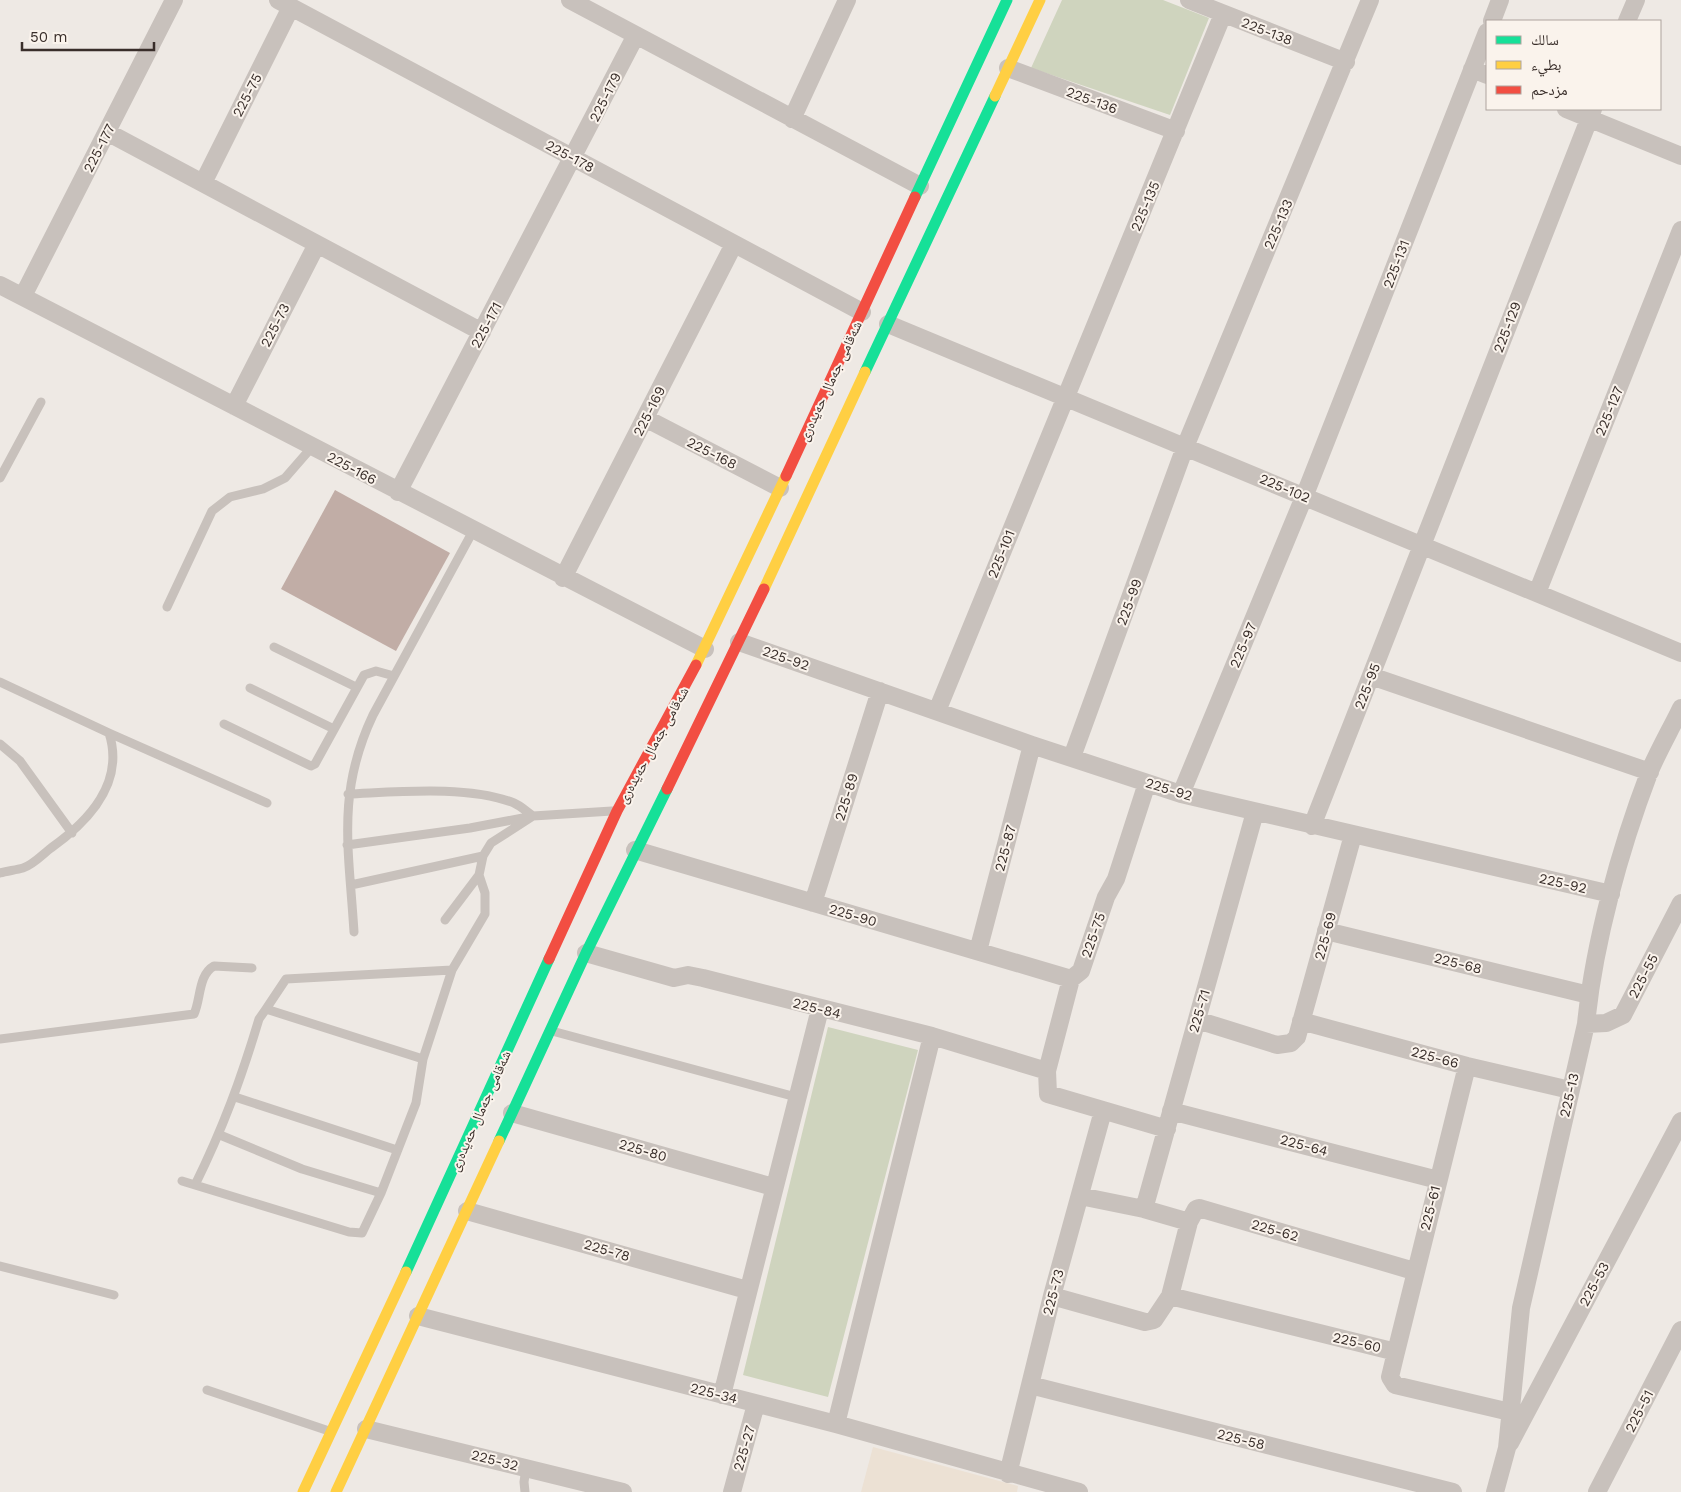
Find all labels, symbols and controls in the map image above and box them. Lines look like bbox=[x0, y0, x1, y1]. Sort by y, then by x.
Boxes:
street label: 225-138 bbox=[1239, 14, 1295, 48]
scale bar bbox=[22, 20, 155, 52]
legend bbox=[1486, 20, 1661, 110]
text: 50 m bbox=[30, 28, 67, 46]
text: سالك bbox=[1531, 31, 1559, 49]
text: بطيء bbox=[1531, 56, 1561, 77]
street label: 225-179 bbox=[586, 70, 624, 124]
street label: 225-75 bbox=[229, 71, 265, 119]
text: مزدحم bbox=[1531, 81, 1568, 100]
street label: 225-136 bbox=[1064, 83, 1120, 117]
street label: 225-177 bbox=[80, 121, 118, 175]
street label: 225-178 bbox=[543, 137, 597, 175]
street label: 225-135 bbox=[1127, 179, 1163, 233]
street label: 225-133 bbox=[1260, 197, 1296, 251]
street label: 225-131 bbox=[1380, 238, 1412, 290]
street label: 225-171 bbox=[467, 299, 505, 351]
street label: 225-129 bbox=[1490, 299, 1524, 355]
street label: 225-73 bbox=[257, 301, 293, 349]
street label: شەقامی جەمال حەیدەری bbox=[795, 319, 866, 444]
street label: 225-169 bbox=[630, 383, 668, 439]
street label: 225-127 bbox=[1592, 384, 1626, 438]
street label: 225-168 bbox=[684, 434, 740, 472]
street label: 225-166 bbox=[325, 448, 379, 488]
street label: 225-102 bbox=[1257, 470, 1313, 506]
street label: 225-101 bbox=[984, 528, 1018, 580]
street label: 225-99 bbox=[1113, 576, 1145, 628]
street label: 225-97 bbox=[1226, 620, 1260, 670]
street label: 225-92 bbox=[761, 643, 811, 673]
street label: 225-95 bbox=[1351, 661, 1383, 711]
street label: شەقامی جەمال حەیدەری bbox=[614, 684, 692, 806]
street label: 225-89 bbox=[831, 771, 861, 823]
street label: 225-92 bbox=[1144, 774, 1194, 804]
street label: 225-87 bbox=[991, 823, 1019, 873]
street label: 225-92 bbox=[1538, 870, 1588, 896]
street label: 225-90 bbox=[827, 901, 879, 929]
street label: 225-75 bbox=[1078, 910, 1108, 960]
street label: 225-69 bbox=[1311, 910, 1339, 962]
street label: 225-68 bbox=[1432, 949, 1484, 977]
street label: 225-55 bbox=[1625, 951, 1661, 1001]
street label: 225-71 bbox=[1185, 988, 1213, 1034]
street label: 225-84 bbox=[791, 994, 843, 1022]
street label: 225-66 bbox=[1409, 1043, 1461, 1071]
street label: شەقامی جەمال حەیدەری bbox=[446, 1048, 515, 1174]
street label: 225-13 bbox=[1556, 1071, 1582, 1119]
street label: 225-64 bbox=[1278, 1131, 1330, 1159]
street label: 225-80 bbox=[617, 1136, 669, 1164]
street label: 225-61 bbox=[1417, 1184, 1443, 1232]
street label: 225-62 bbox=[1250, 1216, 1300, 1244]
street label: 225-78 bbox=[582, 1236, 632, 1264]
street label: 225-53 bbox=[1576, 1259, 1612, 1309]
street label: 225-73 bbox=[1039, 1267, 1067, 1317]
street label: 225-60 bbox=[1331, 1329, 1383, 1355]
street label: 225-34 bbox=[689, 1379, 739, 1407]
street label: 225-51 bbox=[1622, 1387, 1656, 1435]
street label: 225-27 bbox=[730, 1423, 758, 1473]
street label: 225-58 bbox=[1216, 1425, 1266, 1453]
street label: 225-32 bbox=[470, 1446, 520, 1474]

